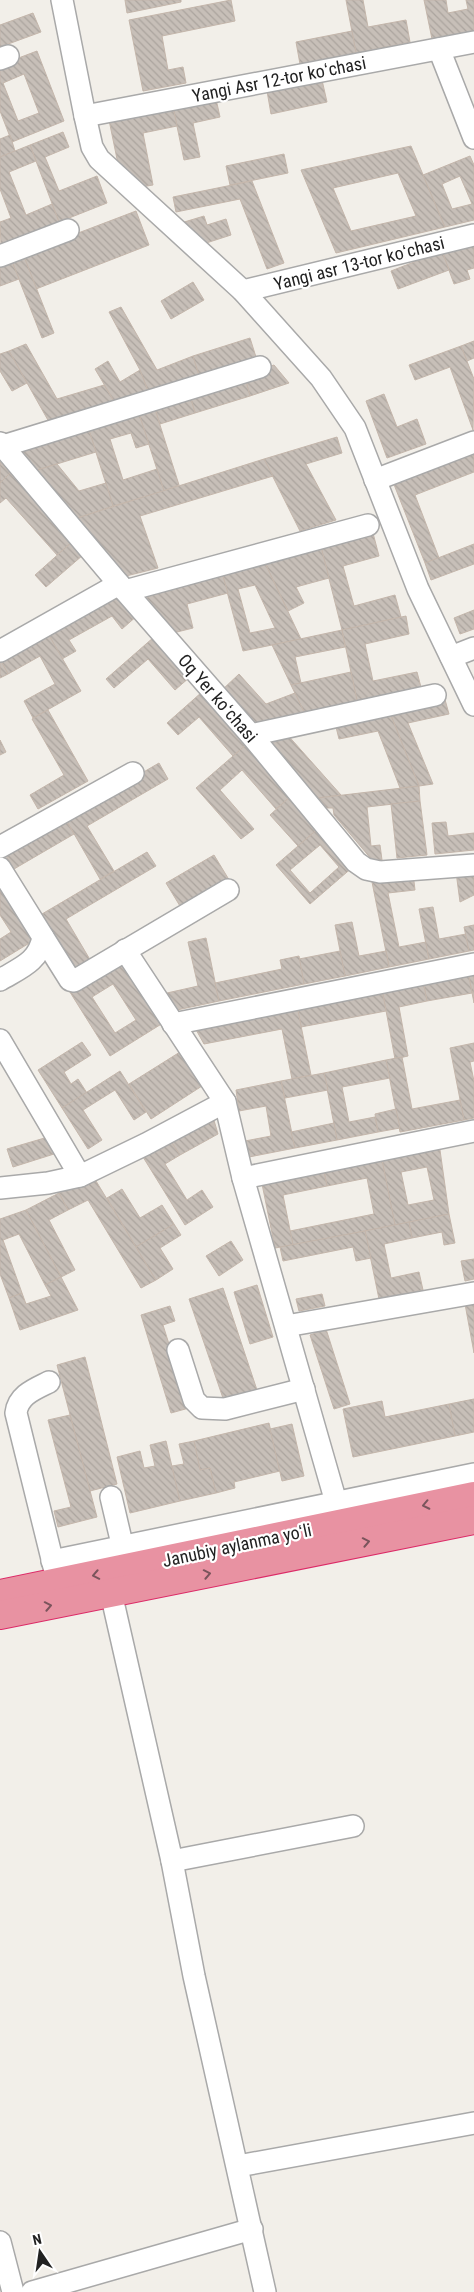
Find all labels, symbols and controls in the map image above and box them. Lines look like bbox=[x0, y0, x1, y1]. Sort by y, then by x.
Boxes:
street label: Yangi Asr 12-tor koʻchasi bbox=[190, 52, 368, 106]
street label: Yangi asr 13-tor koʻchasi bbox=[272, 232, 446, 294]
street label: Oq Yer koʻchasi bbox=[174, 650, 262, 746]
one-way arrow bbox=[422, 1500, 431, 1510]
street label: Janubiy aylanma yoʻli bbox=[161, 1519, 313, 1571]
one-way arrow bbox=[362, 1537, 371, 1547]
one-way arrow bbox=[92, 1569, 100, 1580]
one-way arrow bbox=[203, 1569, 212, 1580]
one-way arrow bbox=[43, 1601, 52, 1612]
north arrow bbox=[15, 2227, 65, 2277]
text: N bbox=[31, 2231, 43, 2248]

